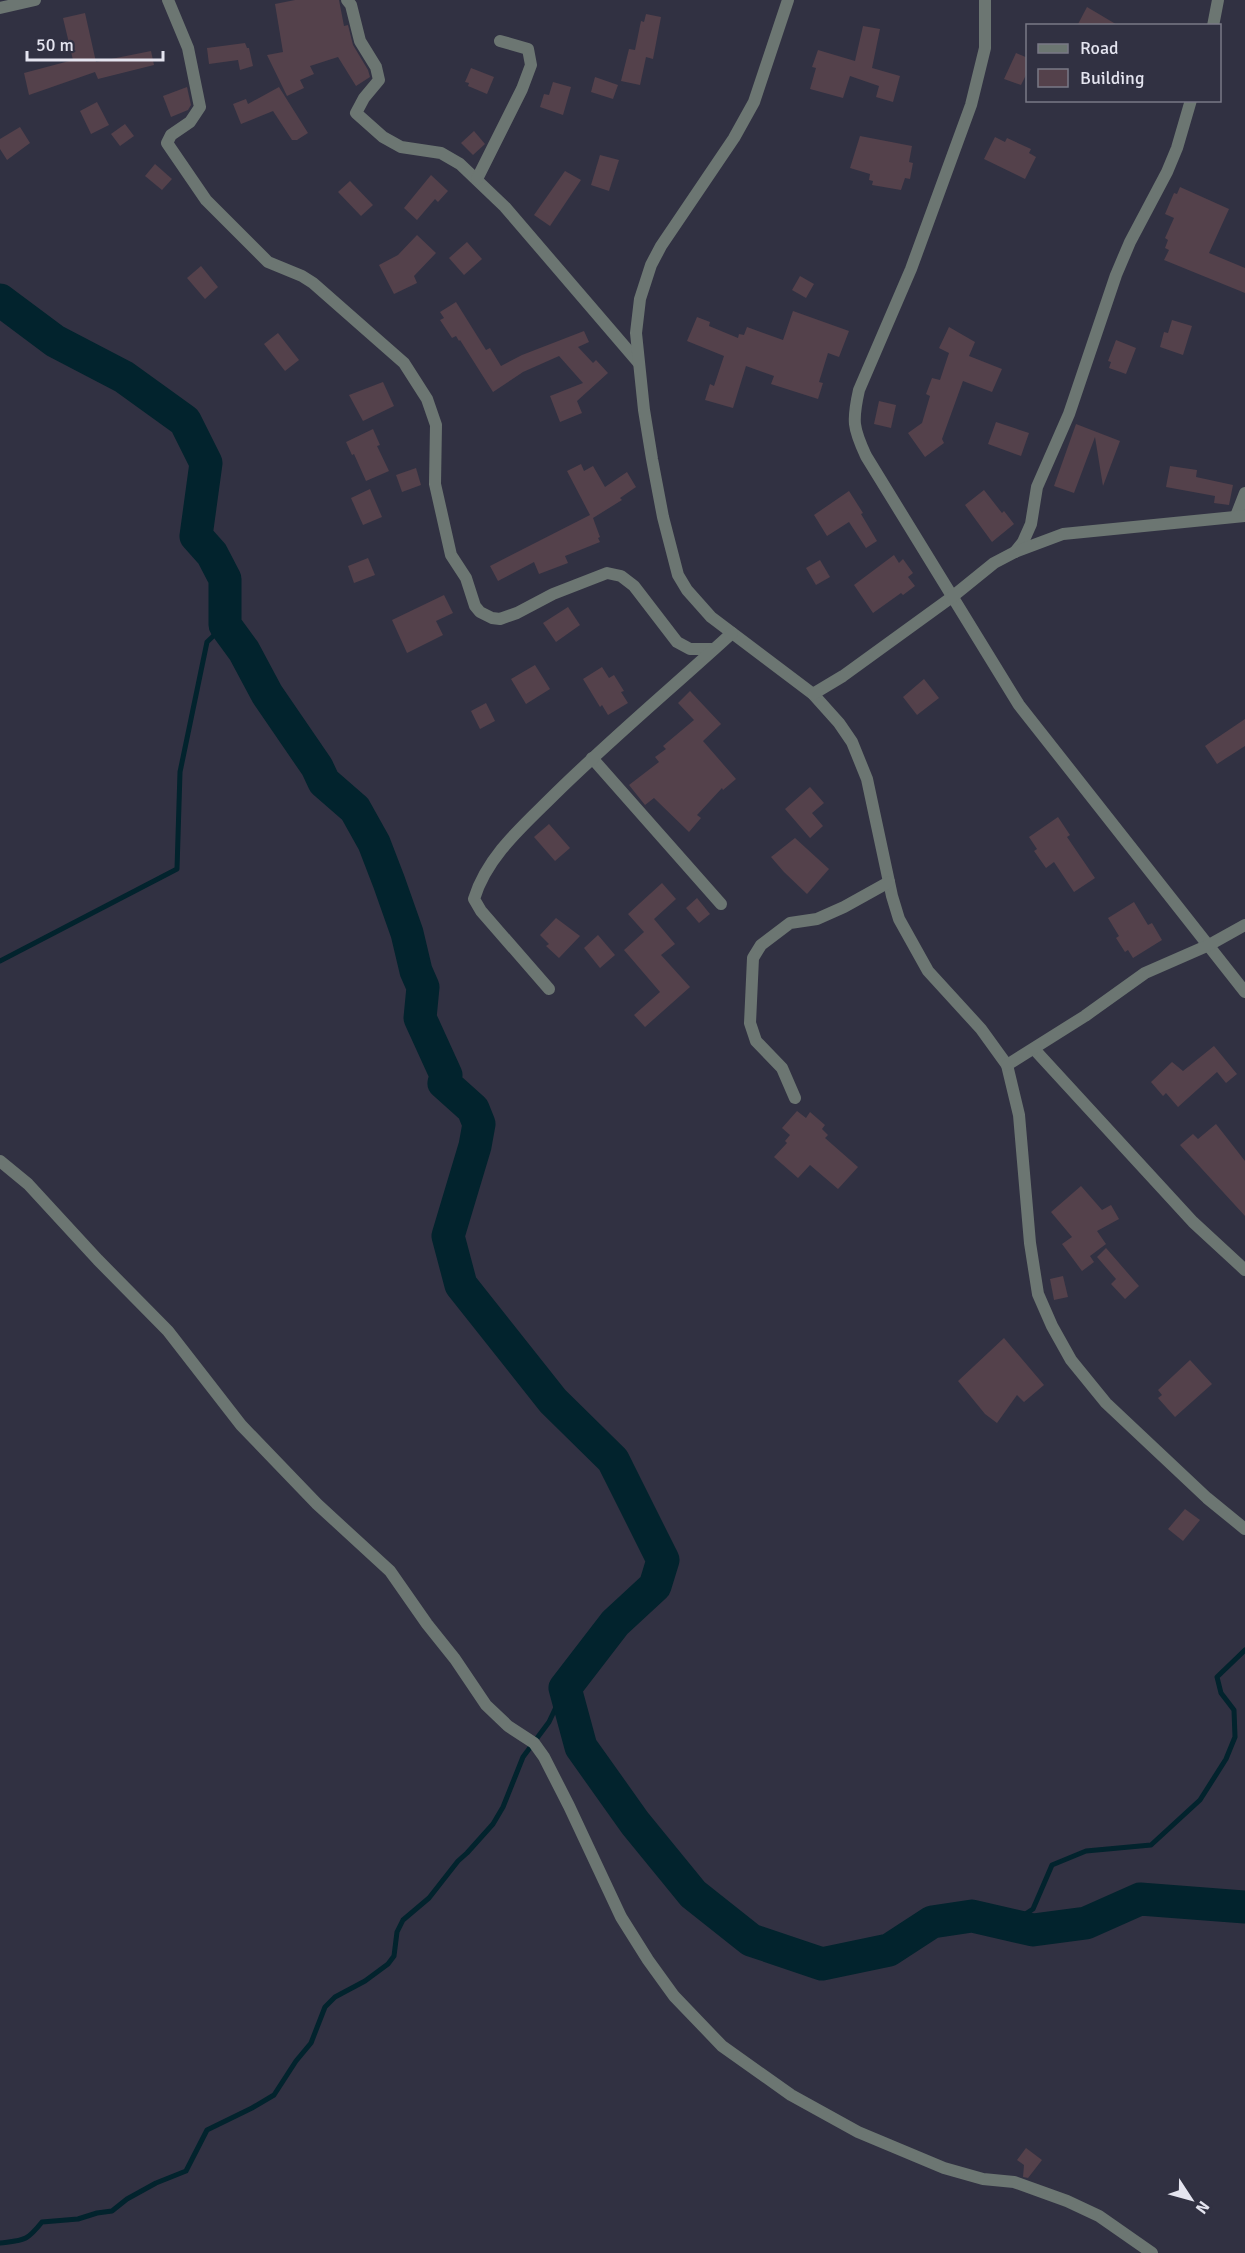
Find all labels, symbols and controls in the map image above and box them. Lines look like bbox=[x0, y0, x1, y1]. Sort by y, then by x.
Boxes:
scale bar bbox=[27, 24, 164, 62]
legend bbox=[1026, 24, 1221, 102]
text: 50 m bbox=[36, 34, 74, 56]
text: Road bbox=[1080, 37, 1119, 59]
text: Building bbox=[1080, 67, 1144, 89]
north arrow bbox=[1161, 2169, 1221, 2229]
text: N bbox=[1191, 2197, 1214, 2218]

